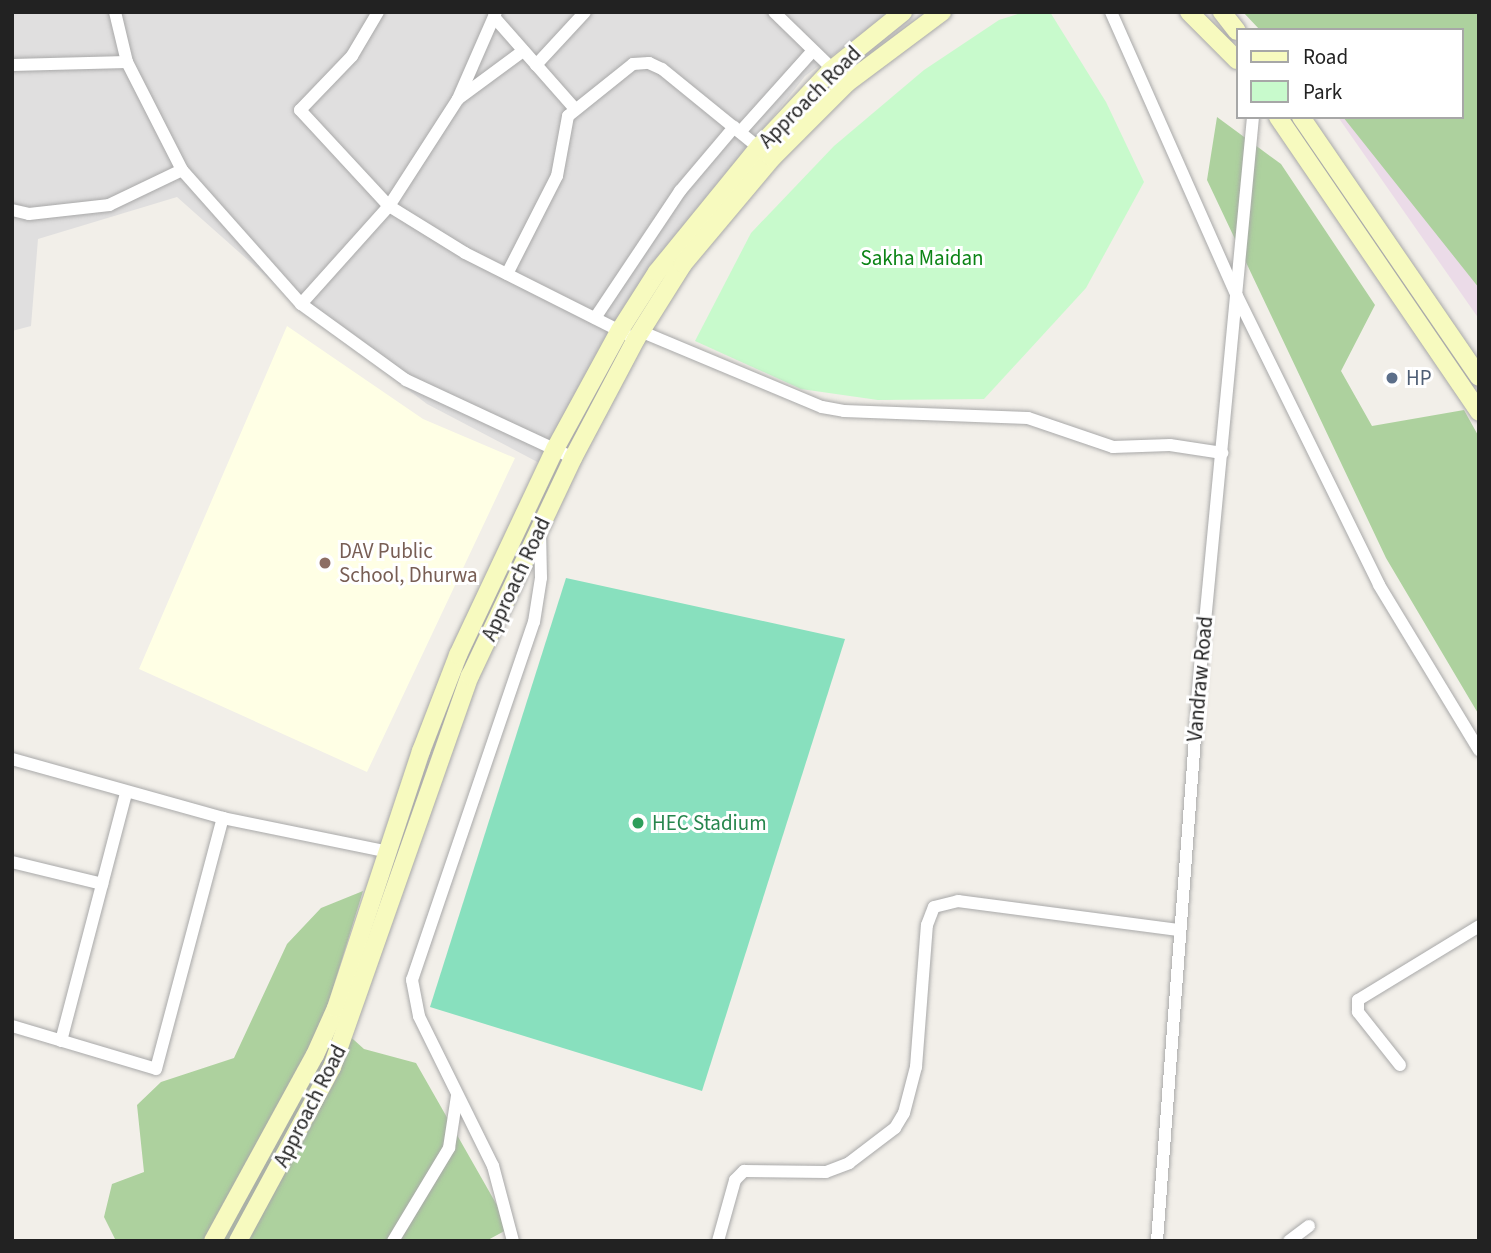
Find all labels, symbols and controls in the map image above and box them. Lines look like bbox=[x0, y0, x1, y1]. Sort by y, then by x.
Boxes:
legend bbox=[1236, 28, 1463, 119]
street label: Approach Road bbox=[754, 41, 866, 153]
text: Road bbox=[1303, 42, 1348, 72]
text: Park bbox=[1303, 77, 1342, 107]
park label: Sakha Maidan bbox=[860, 245, 984, 271]
place label: HP bbox=[1406, 365, 1432, 391]
marker: HP bbox=[1384, 370, 1400, 386]
street label: Approach Road bbox=[476, 513, 556, 645]
place label: DAV Public School, Dhurwa bbox=[339, 538, 478, 588]
marker: DAV Public School, Dhurwa bbox=[317, 555, 333, 571]
street label: Vandraw Road bbox=[1182, 615, 1218, 743]
place label: HEC Stadium bbox=[652, 810, 767, 836]
marker: HEC Stadium bbox=[630, 815, 646, 831]
street label: Approach Road bbox=[268, 1041, 352, 1171]

